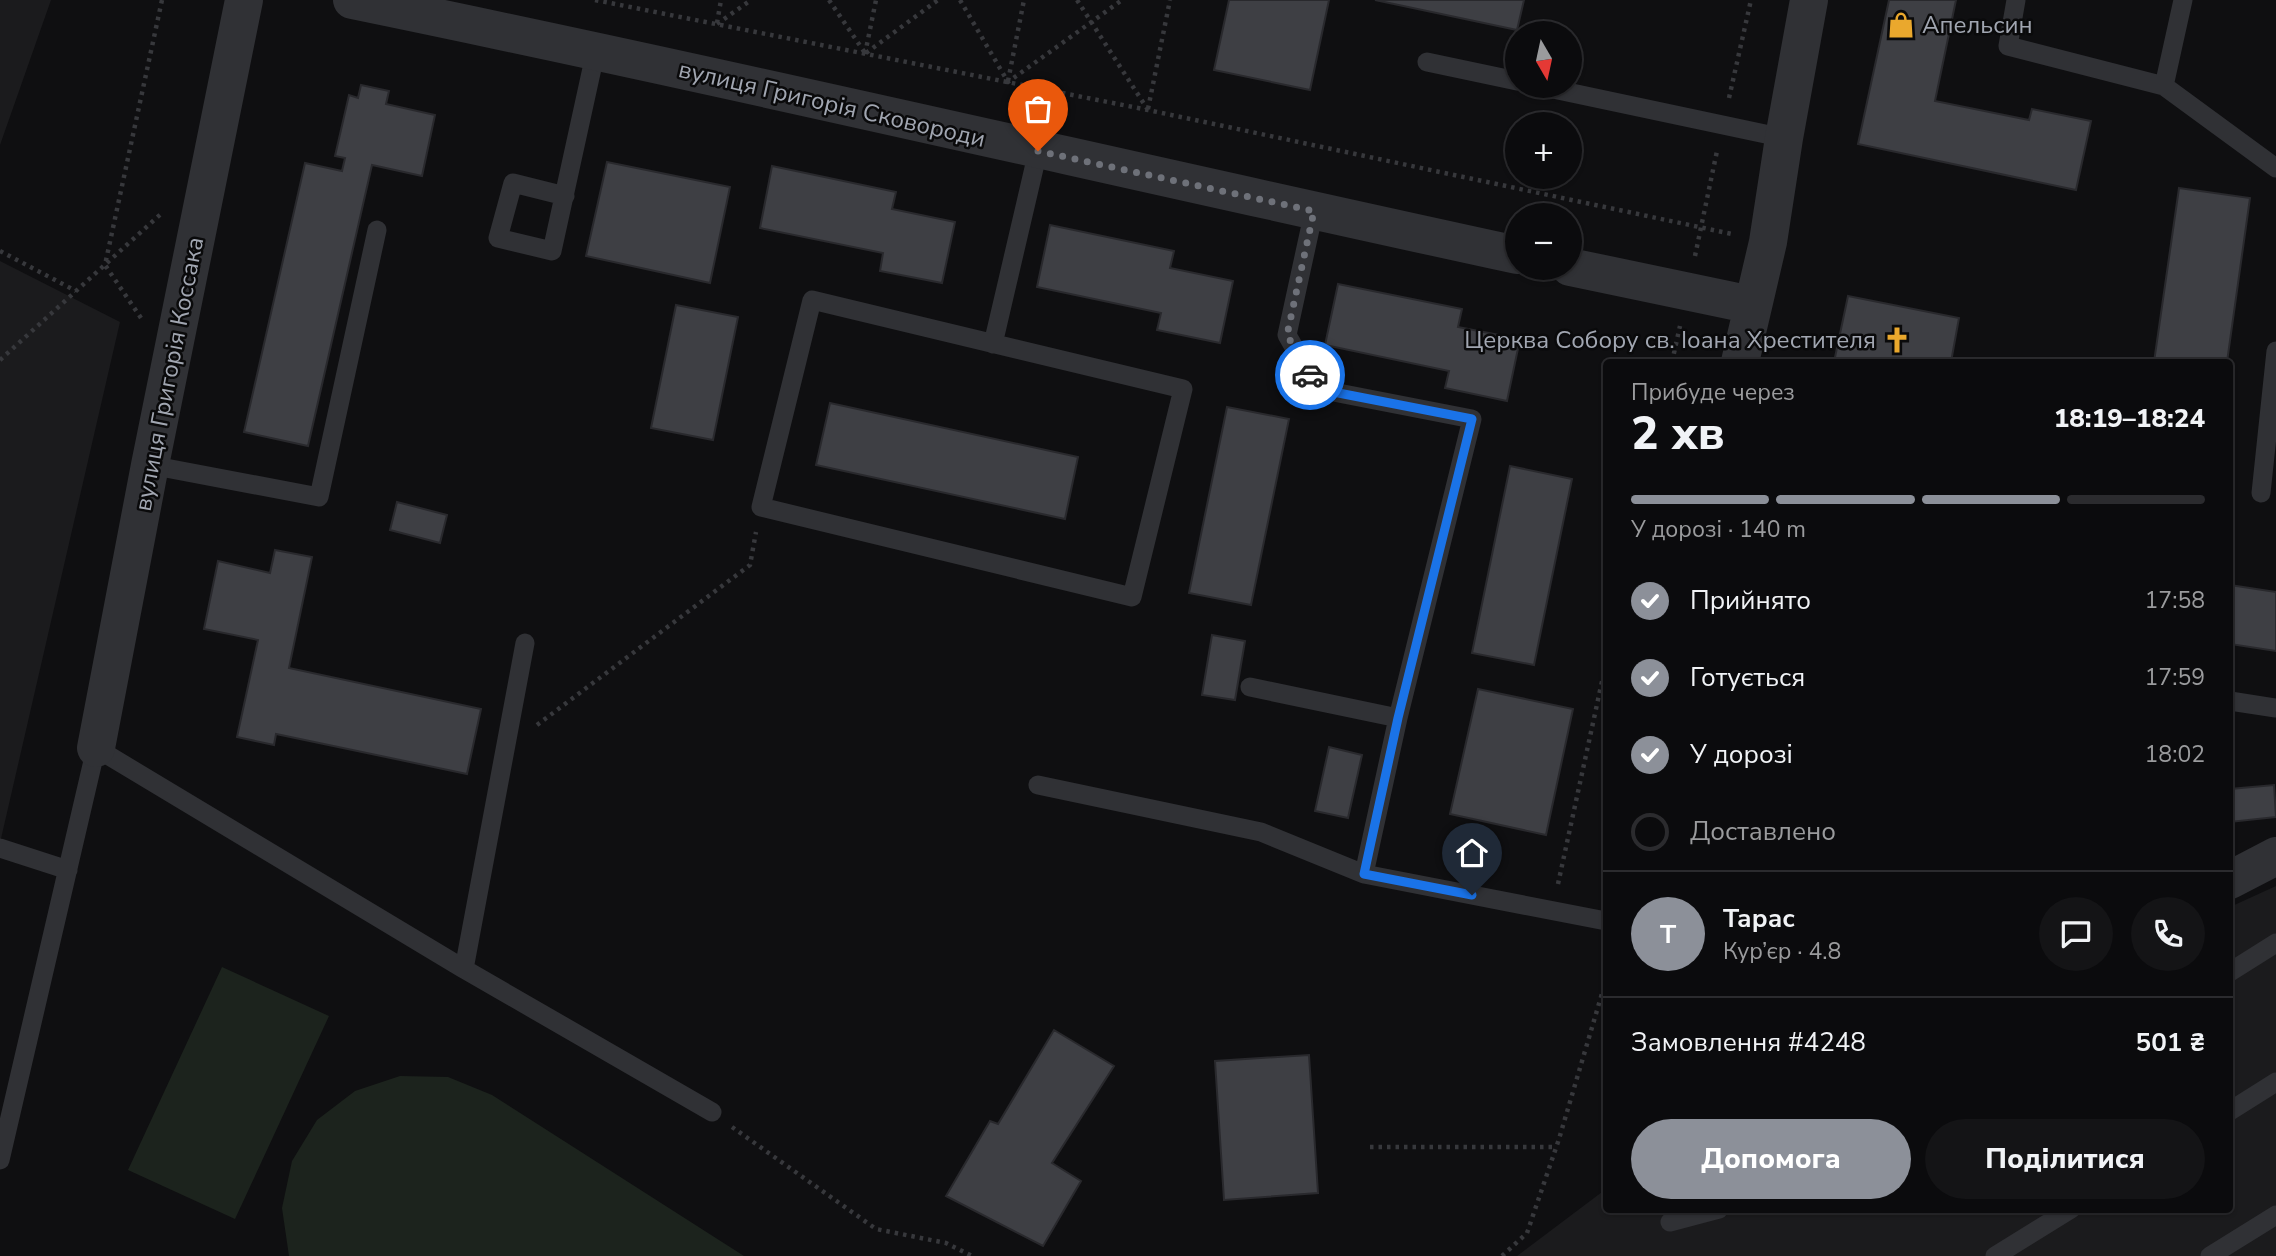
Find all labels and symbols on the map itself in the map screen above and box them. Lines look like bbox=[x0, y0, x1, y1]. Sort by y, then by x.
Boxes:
place label: Апельсин bbox=[1922, 9, 2033, 41]
shop icon: Апельсин bbox=[1886, 10, 1916, 40]
north arrow bbox=[1505, 21, 1582, 98]
street label: вулиця Григорія Сковороди bbox=[675, 53, 989, 155]
pin bbox=[1008, 79, 1068, 151]
street label: вулиця Григорія Коссака bbox=[127, 234, 211, 514]
place label: Церква Собору св. Іоана Хрестителя bbox=[1464, 324, 1876, 356]
church icon: Церква Собору св. Іоана Хрестителя bbox=[1882, 325, 1912, 355]
courier bbox=[1275, 340, 1345, 410]
pin bbox=[1442, 823, 1502, 895]

